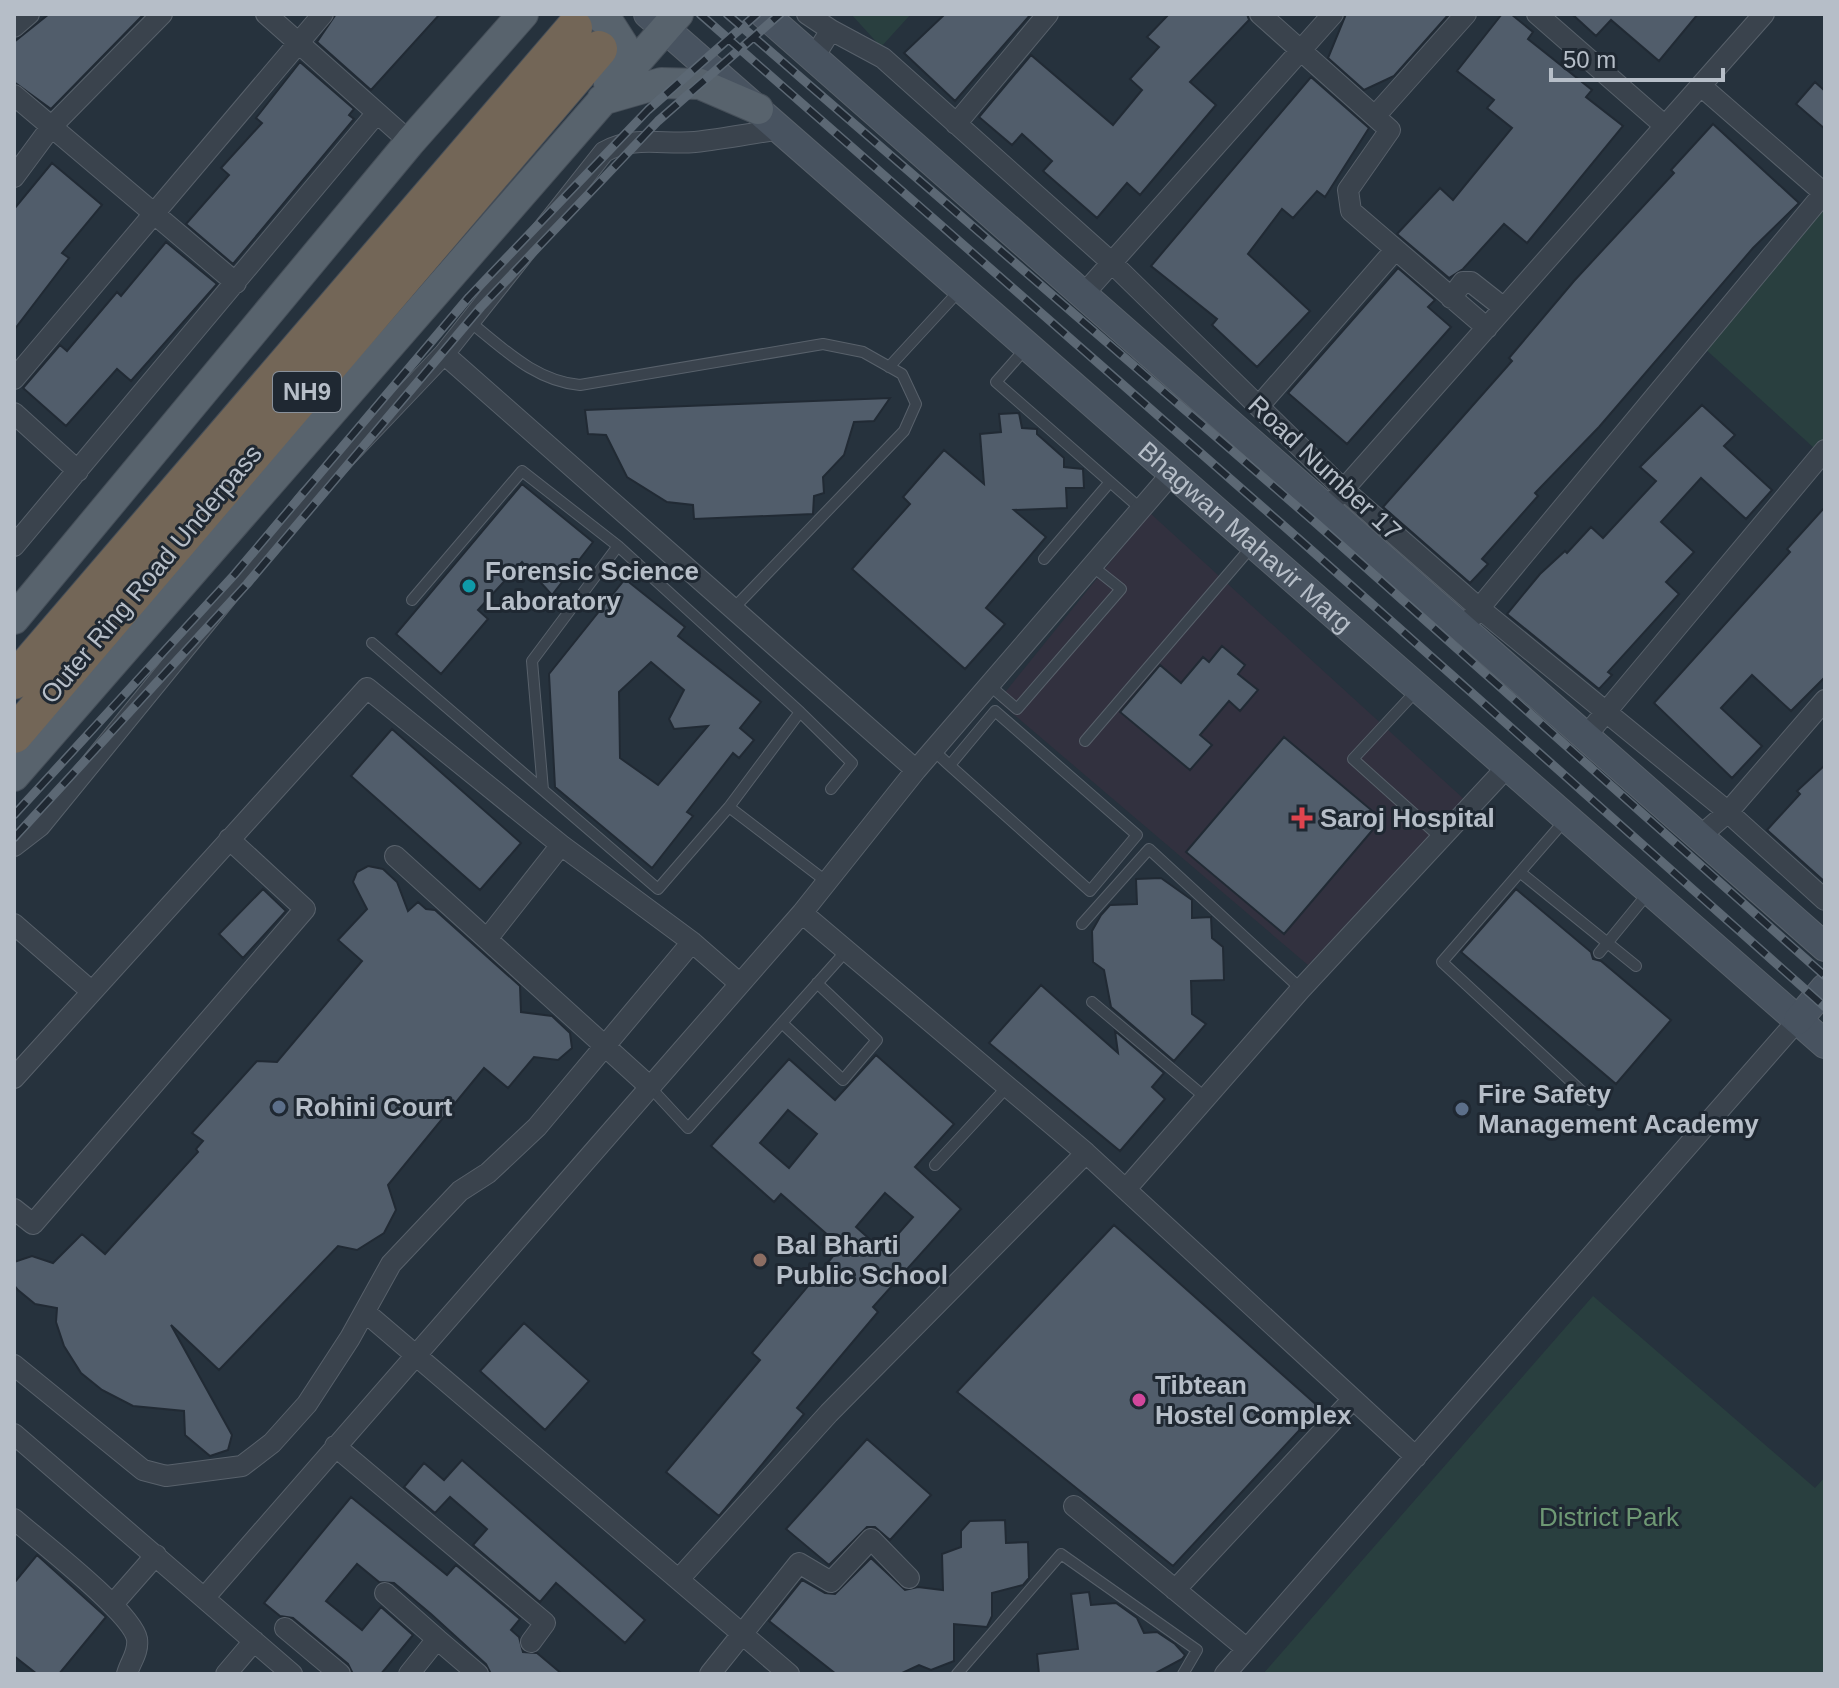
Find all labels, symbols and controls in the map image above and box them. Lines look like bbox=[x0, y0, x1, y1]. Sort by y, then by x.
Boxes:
scale bar bbox=[1551, 32, 1723, 82]
text: 50 m bbox=[1563, 46, 1616, 73]
road number: NH9 bbox=[273, 372, 341, 412]
street label: Road Number 17 bbox=[1242, 390, 1408, 546]
street label: Bhagwan Mahavir Marg bbox=[1132, 435, 1359, 639]
street label: Outer Ring Road Underpass bbox=[34, 439, 268, 709]
place label: Forensic Science Laboratory bbox=[485, 556, 699, 616]
marker: Forensic Science Laboratory bbox=[460, 577, 478, 595]
place label: Saroj Hospital bbox=[1320, 803, 1495, 833]
marker: Saroj Hospital bbox=[1291, 807, 1313, 829]
place label: Fire Safety Management Academy bbox=[1478, 1079, 1759, 1139]
place label: Rohini Court bbox=[295, 1092, 453, 1122]
marker: Rohini Court bbox=[270, 1098, 288, 1116]
marker: Fire Safety Management Academy bbox=[1453, 1100, 1471, 1118]
place label: Bal Bharti Public School bbox=[776, 1230, 948, 1290]
marker: Bal Bharti Public School bbox=[751, 1251, 769, 1269]
place label: Tibtean Hostel Complex bbox=[1155, 1370, 1352, 1430]
marker: Tibtean Hostel Complex bbox=[1130, 1391, 1148, 1409]
park label: District Park bbox=[1539, 1502, 1680, 1532]

